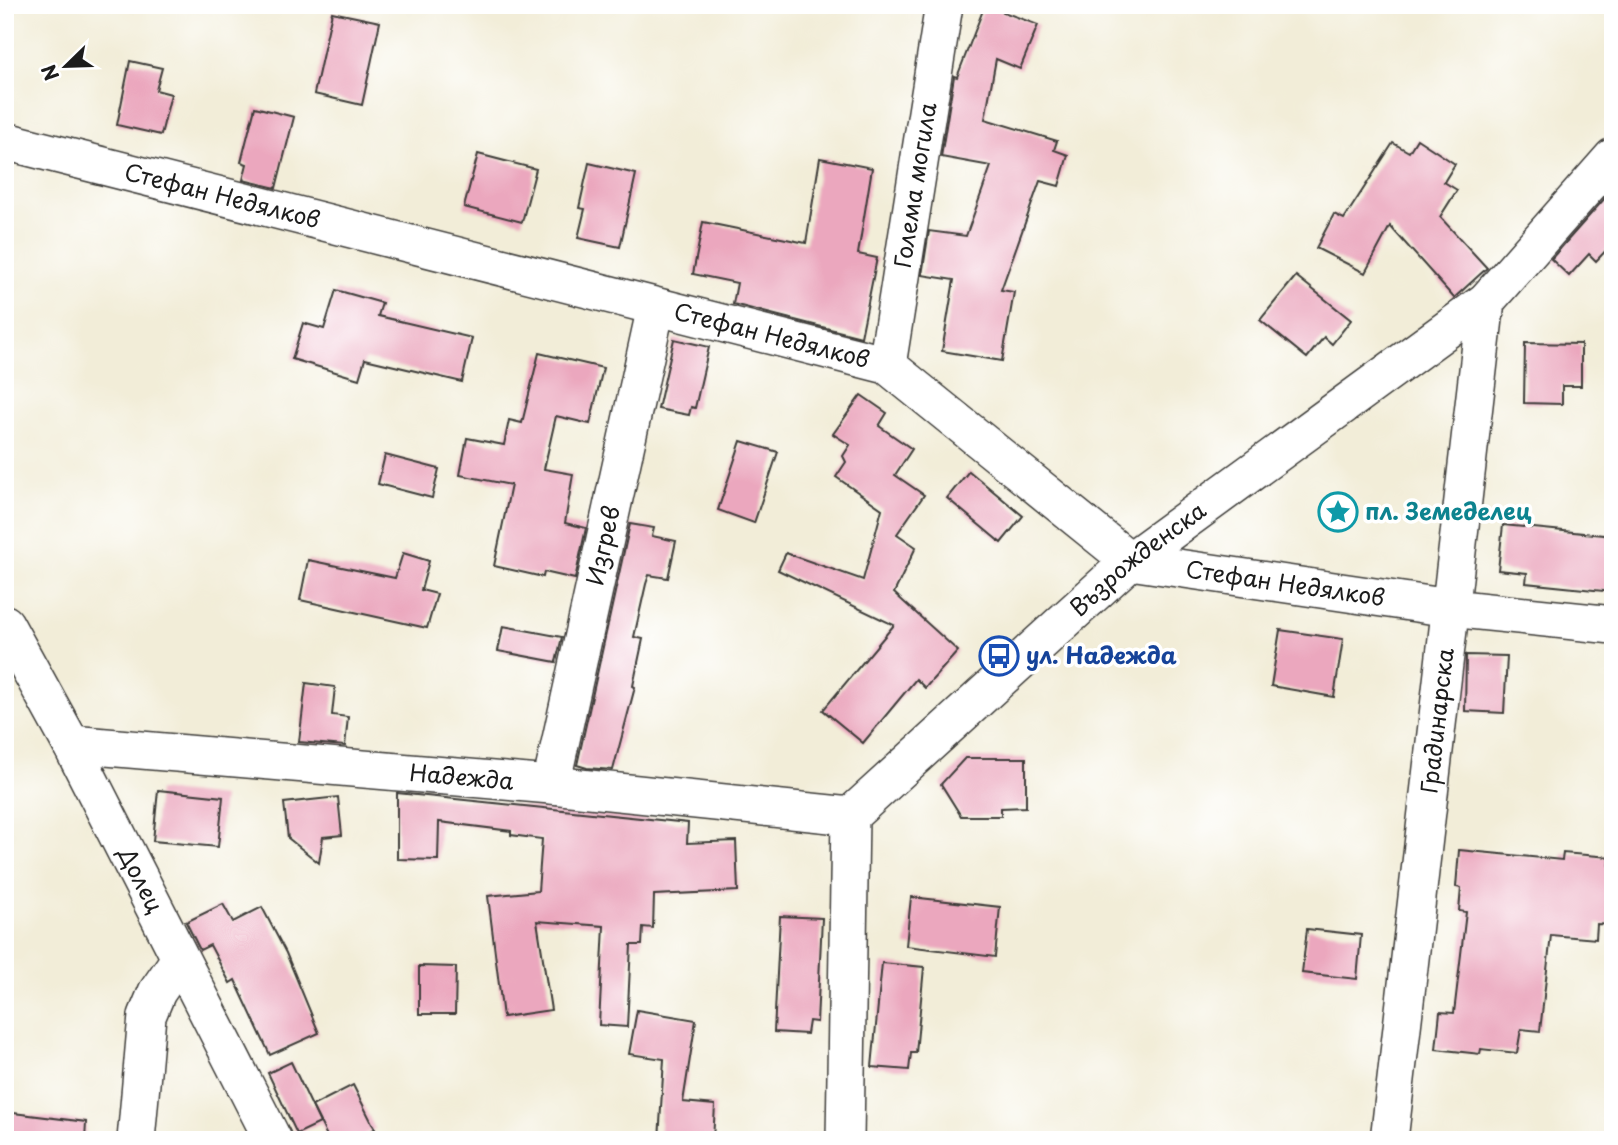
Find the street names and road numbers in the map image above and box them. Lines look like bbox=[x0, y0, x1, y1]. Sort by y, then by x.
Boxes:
street label: Голема могила bbox=[884, 99, 944, 270]
street label: Стефан Недялков bbox=[121, 153, 324, 236]
street label: Стефан Недялков bbox=[670, 293, 874, 376]
street label: Възрожденска bbox=[1061, 492, 1213, 624]
street label: Изгрев bbox=[576, 502, 628, 589]
street label: Стефан Недялков bbox=[1184, 550, 1387, 614]
street label: Градинарска bbox=[1410, 645, 1462, 795]
street label: Надежда bbox=[408, 754, 516, 798]
street label: Долец bbox=[110, 840, 173, 919]

